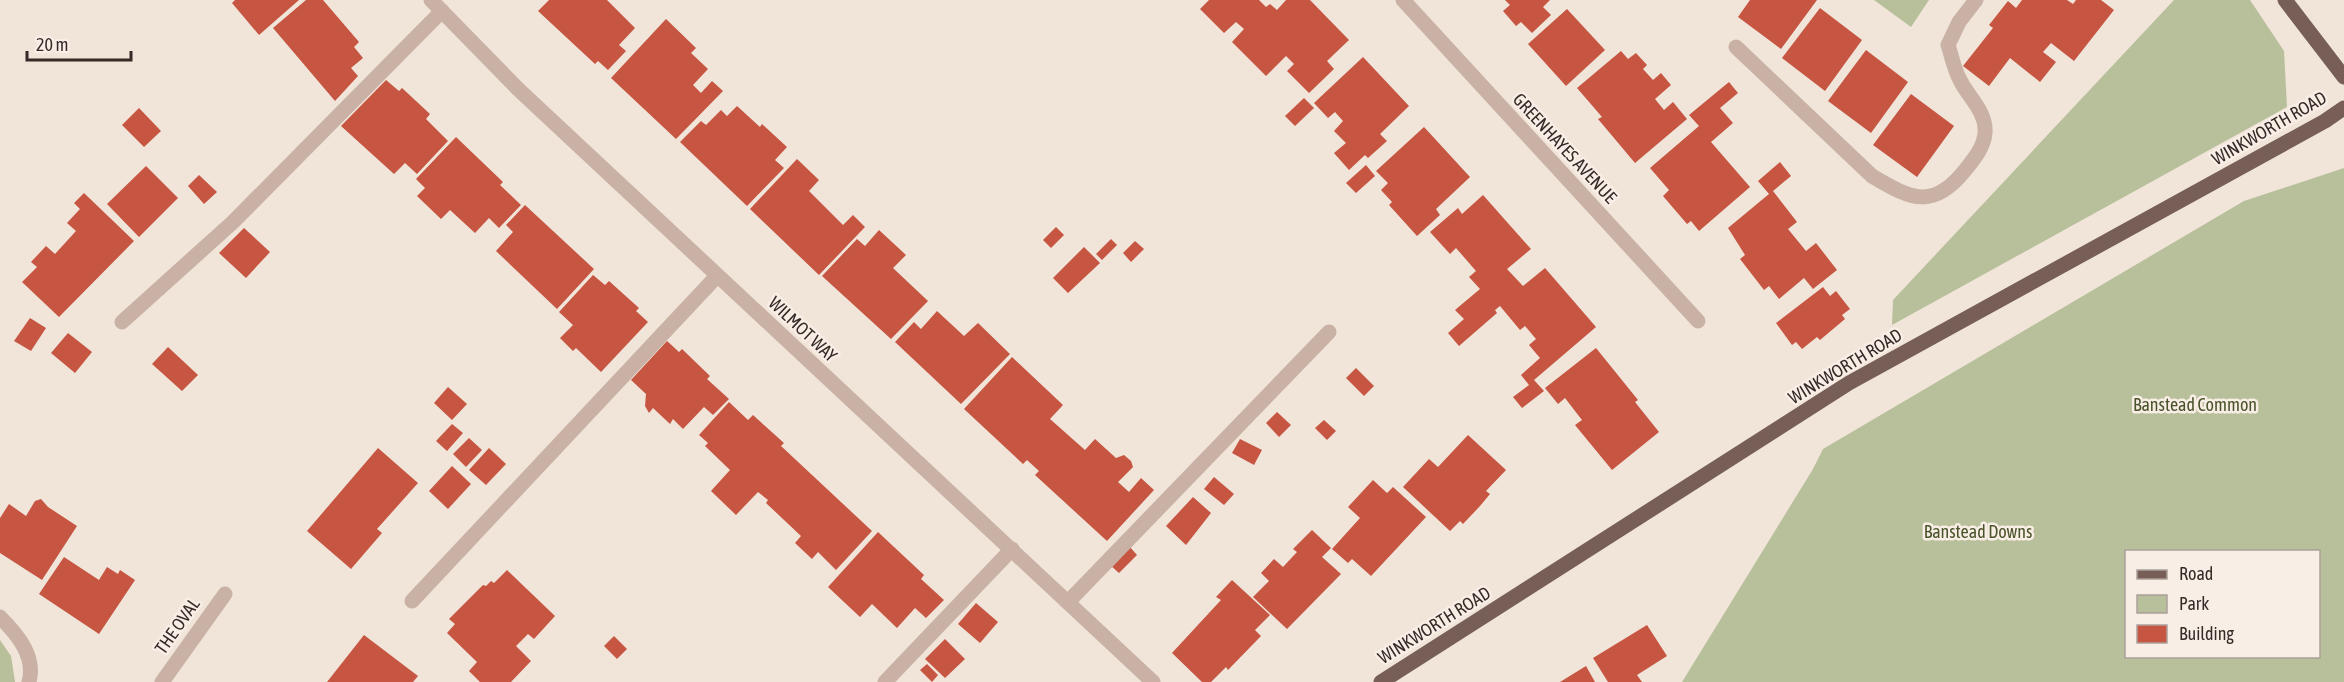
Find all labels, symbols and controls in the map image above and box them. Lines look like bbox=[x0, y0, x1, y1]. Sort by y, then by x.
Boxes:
scale bar bbox=[27, 24, 130, 62]
text: 20 m bbox=[36, 34, 68, 55]
street label: WINKWORTH ROAD bbox=[2208, 87, 2330, 169]
street label: GREENHAYES AVENUE bbox=[1509, 89, 1621, 207]
street label: WILMOT WAY bbox=[764, 292, 842, 366]
street label: WINKWORTH ROAD bbox=[1785, 324, 1905, 408]
park label: Banstead Common bbox=[2133, 394, 2257, 415]
park label: Banstead Downs bbox=[1924, 521, 2032, 542]
legend bbox=[2125, 550, 2320, 658]
text: Road bbox=[2179, 563, 2213, 584]
street label: WINKWORTH ROAD bbox=[1374, 582, 1494, 668]
text: Park bbox=[2179, 593, 2209, 614]
street label: THE OVAL bbox=[150, 594, 204, 658]
text: Building bbox=[2179, 623, 2234, 644]

